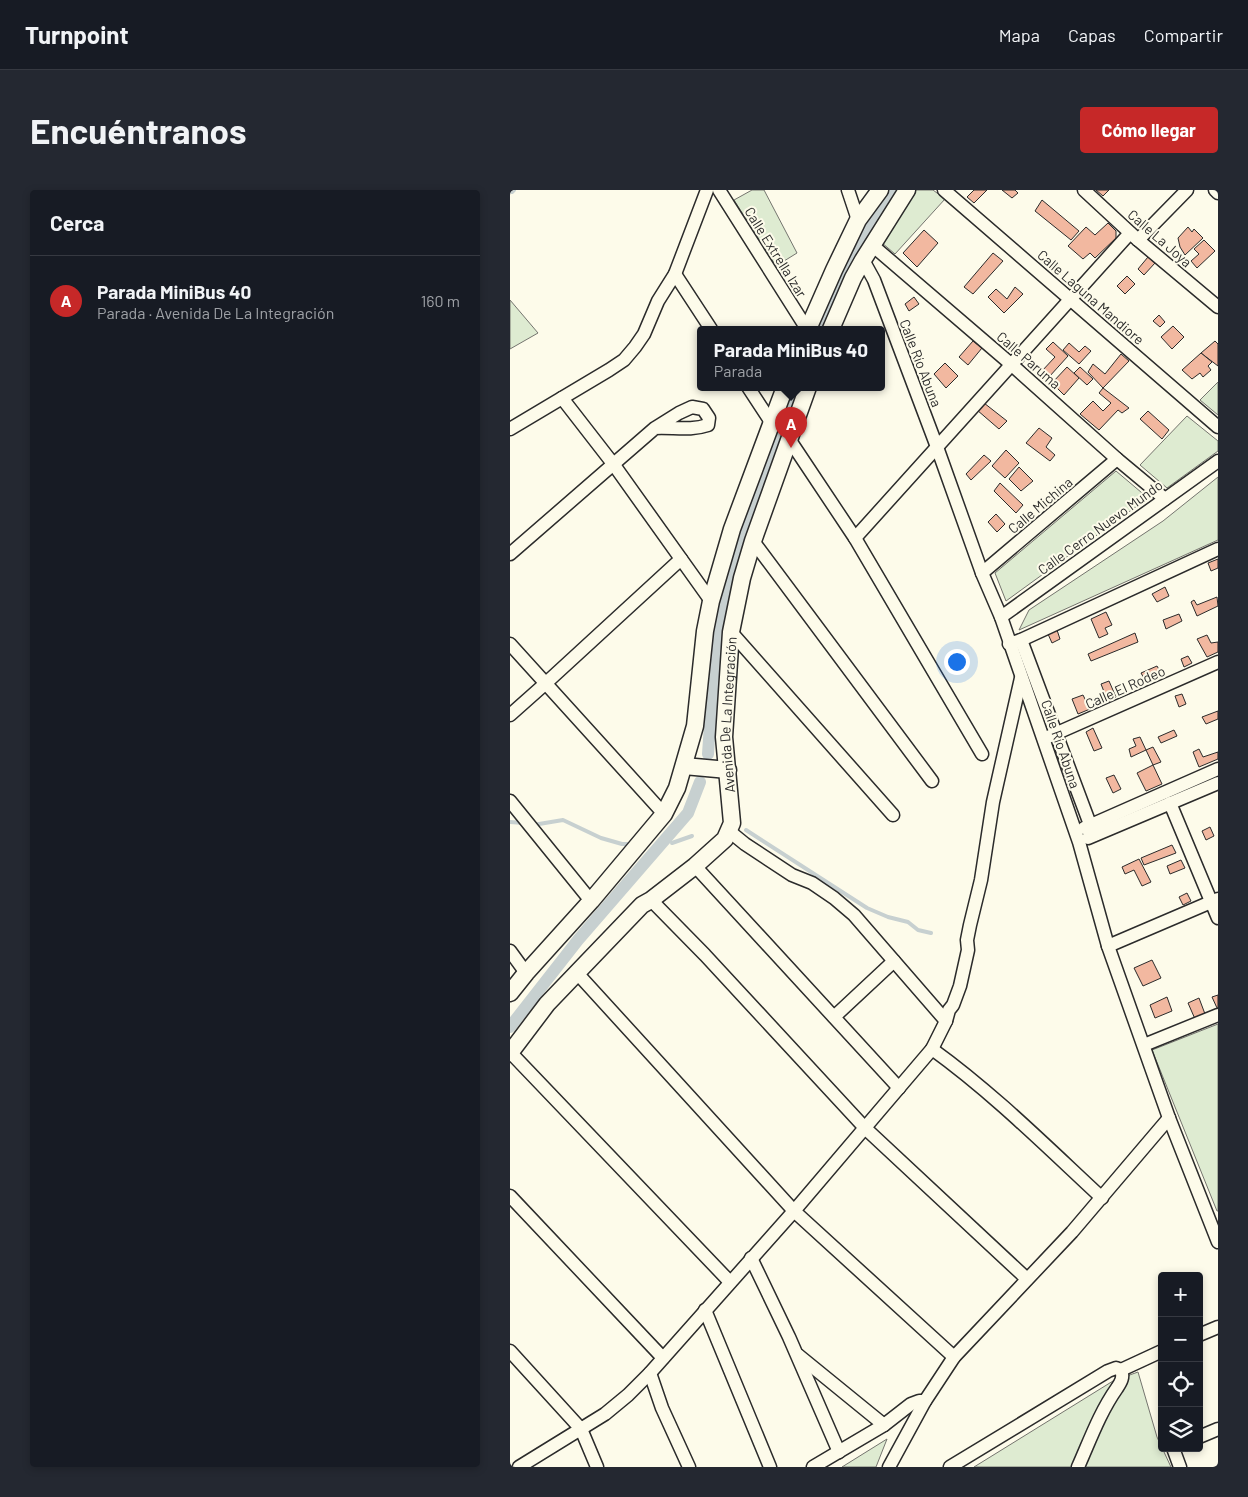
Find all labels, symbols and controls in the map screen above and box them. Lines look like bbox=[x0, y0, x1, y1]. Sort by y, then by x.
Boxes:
text: Turnpoint bbox=[25, 20, 129, 49]
text: Mapa bbox=[999, 24, 1040, 46]
text: Capas bbox=[1068, 24, 1116, 46]
text: Compartir bbox=[1144, 24, 1223, 46]
button: Cómo llegar bbox=[1080, 107, 1218, 153]
text: Encuéntranos bbox=[30, 109, 247, 151]
street label: Calle Extrella Izar bbox=[741, 204, 811, 300]
street label: Calle La Joya bbox=[1125, 206, 1195, 270]
text: Cerca bbox=[50, 210, 104, 235]
street label: Calle Laguna Mandiore bbox=[1034, 246, 1148, 348]
text: Parada MiniBus 40 bbox=[97, 280, 251, 303]
text: A bbox=[61, 291, 71, 310]
text: 160 m bbox=[421, 291, 460, 310]
text: Parada · Avenida De La Integración bbox=[97, 303, 334, 322]
street label: Calle Río Abuna bbox=[896, 317, 946, 409]
popup bbox=[697, 326, 885, 391]
street label: Calle Paruma bbox=[994, 328, 1064, 392]
text: Parada MiniBus 40 bbox=[714, 338, 868, 361]
text: Parada bbox=[714, 361, 762, 380]
pin: A bbox=[775, 407, 807, 448]
street label: Calle Michina bbox=[1004, 473, 1076, 537]
street label: Calle Cerro Nuevo Mundo bbox=[1034, 476, 1166, 578]
street label: Avenida De La Integración bbox=[715, 636, 739, 794]
your location bbox=[944, 649, 970, 675]
street label: Calle El Rodeo bbox=[1082, 662, 1168, 712]
street label: Calle Río Abuna bbox=[1038, 697, 1084, 791]
map controls bbox=[1158, 1272, 1203, 1452]
button: + bbox=[1158, 1272, 1203, 1317]
button: − bbox=[1158, 1317, 1203, 1362]
button: locate bbox=[1158, 1362, 1203, 1407]
button: layers bbox=[1158, 1407, 1203, 1452]

